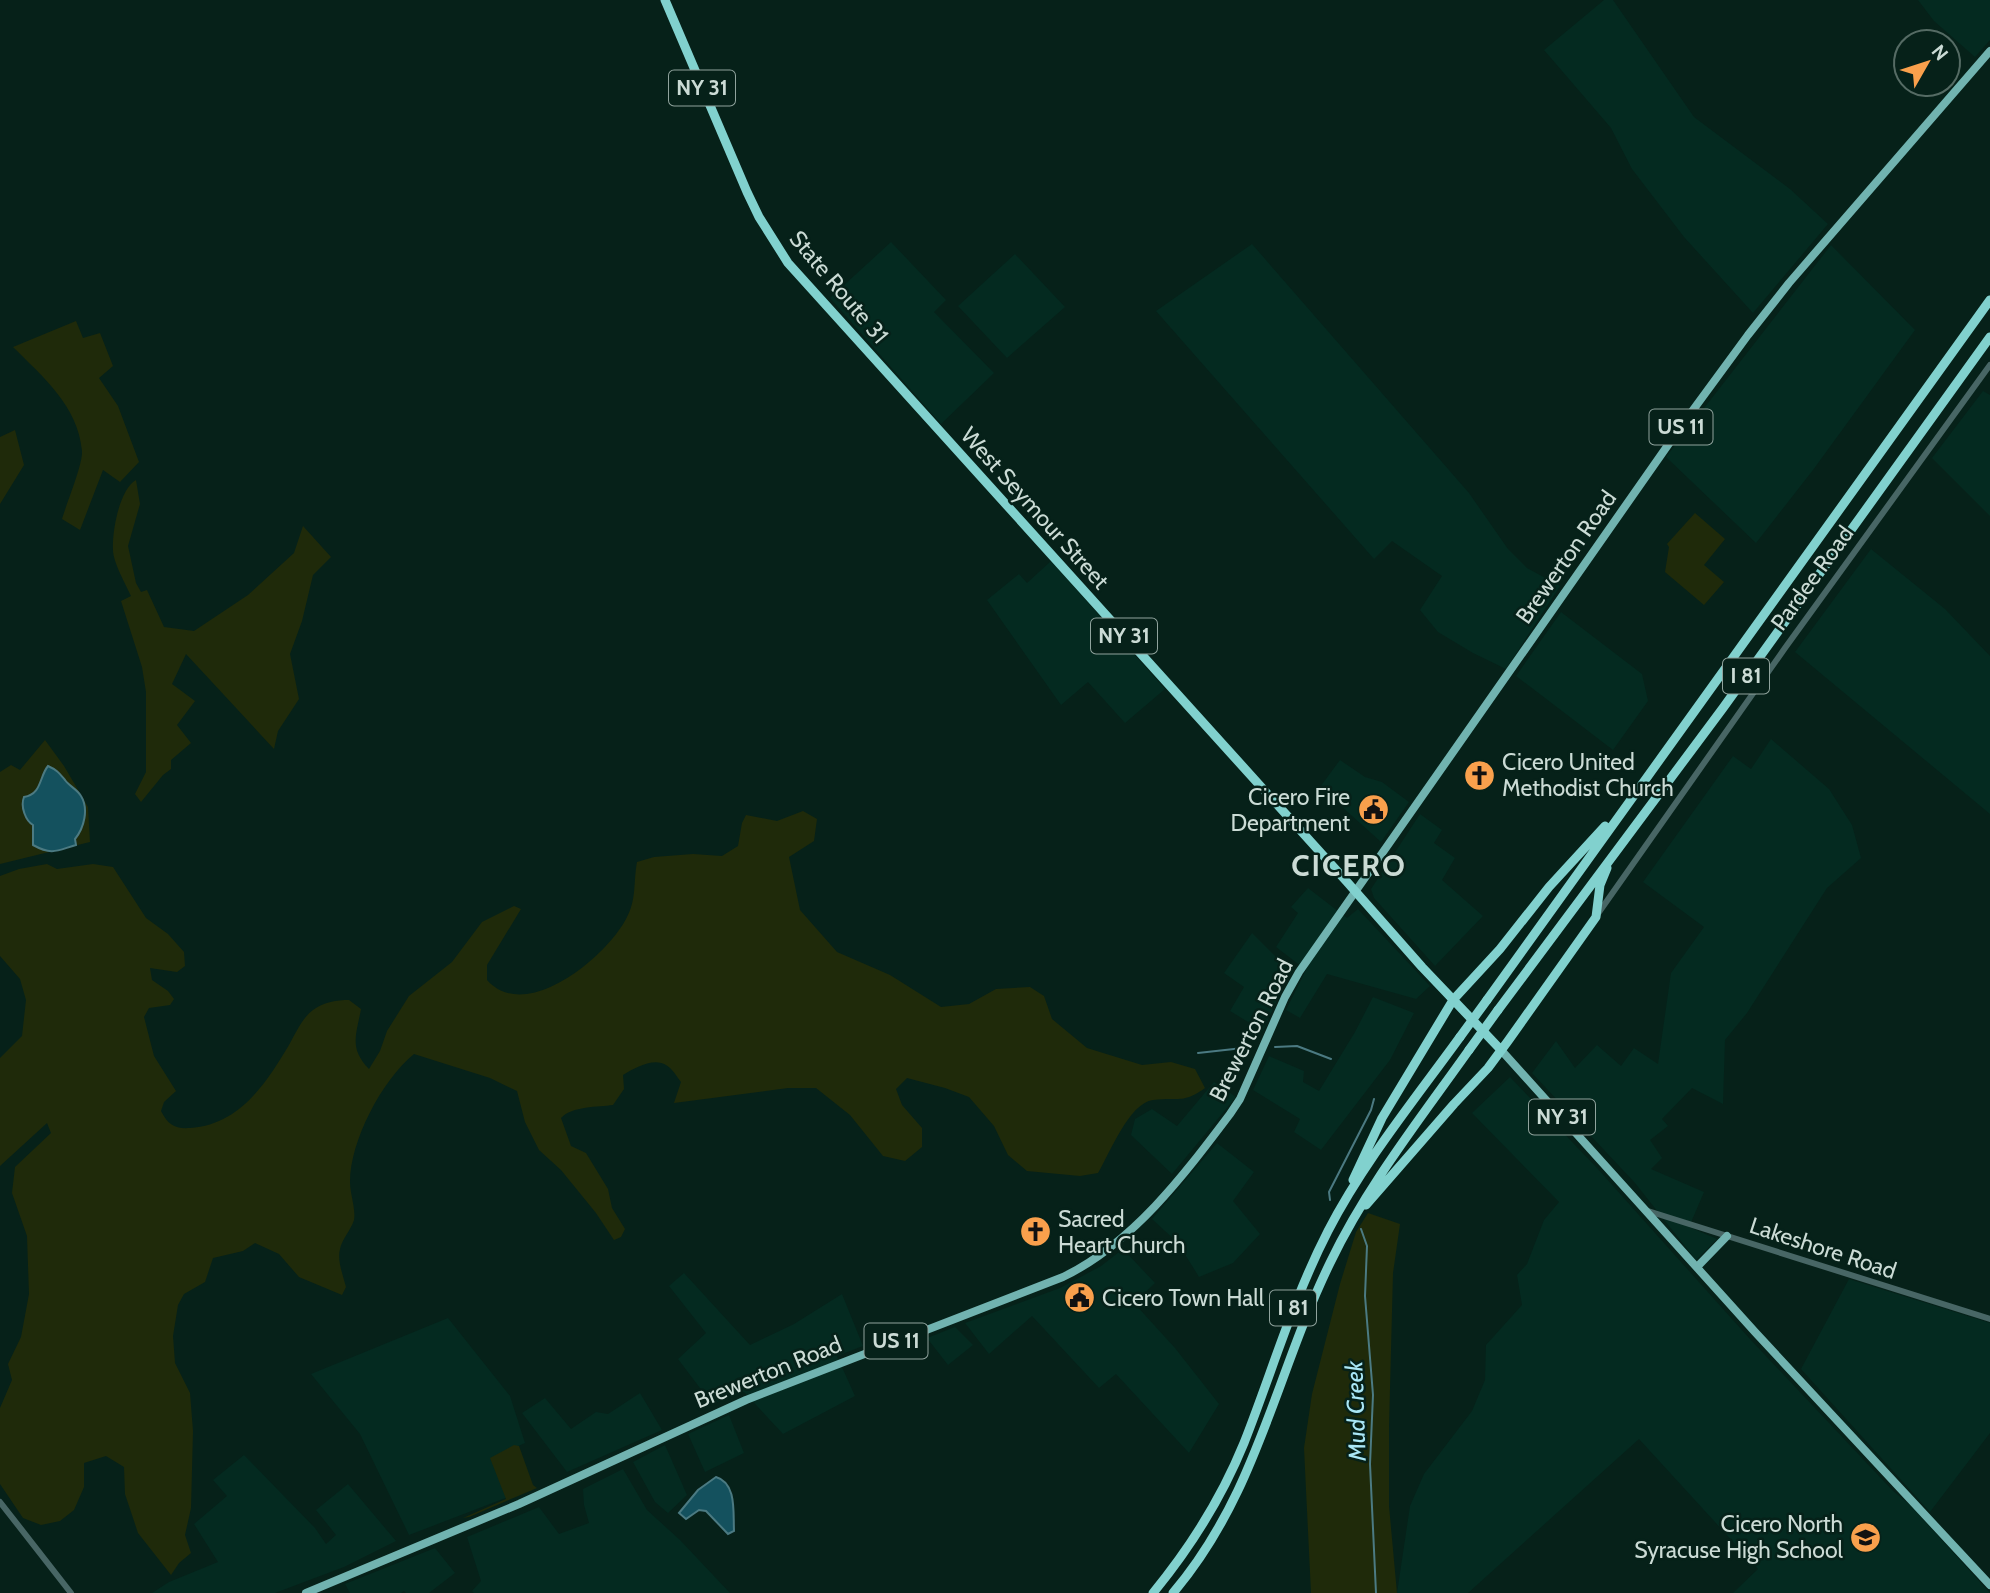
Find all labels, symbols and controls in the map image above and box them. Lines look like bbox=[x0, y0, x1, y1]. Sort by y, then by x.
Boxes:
north arrow bbox=[1892, 28, 1962, 98]
text: N bbox=[1927, 40, 1953, 65]
road number: NY 31 bbox=[669, 70, 735, 106]
street label: State Route 31 bbox=[784, 225, 894, 349]
road number: US 11 bbox=[1650, 410, 1712, 444]
street label: West Seymour Street bbox=[955, 421, 1115, 595]
street label: Brewerton Road bbox=[1510, 485, 1622, 629]
street label: Pardee Road bbox=[1765, 520, 1859, 636]
road number: NY 31 bbox=[1091, 618, 1157, 654]
road number: I 81 bbox=[1723, 658, 1769, 694]
place label: Cicero United Methodist Church bbox=[1502, 748, 1674, 802]
church icon: Cicero United Methodist Church bbox=[1462, 758, 1496, 792]
place label: Cicero Fire Department bbox=[1230, 783, 1350, 837]
public building icon: Cicero Fire Department bbox=[1356, 793, 1390, 827]
district label: CICERO bbox=[1291, 847, 1407, 884]
street label: Brewerton Road bbox=[1203, 954, 1299, 1106]
road number: NY 31 bbox=[1529, 1100, 1595, 1134]
place label: Sacred Heart Church bbox=[1058, 1205, 1186, 1259]
street label: Lakeshore Road bbox=[1746, 1211, 1900, 1285]
church icon: Sacred Heart Church bbox=[1018, 1215, 1052, 1249]
public building icon: Cicero Town Hall bbox=[1062, 1281, 1096, 1315]
place label: Cicero Town Hall bbox=[1102, 1284, 1265, 1312]
road number: I 81 bbox=[1270, 1290, 1316, 1326]
road number: US 11 bbox=[864, 1324, 928, 1358]
street label: Brewerton Road bbox=[690, 1330, 846, 1414]
water label: Mud Creek bbox=[1339, 1360, 1372, 1462]
place label: Cicero North Syracuse High School bbox=[1634, 1510, 1844, 1564]
school or university icon: Cicero North Syracuse High School bbox=[1849, 1520, 1883, 1554]

